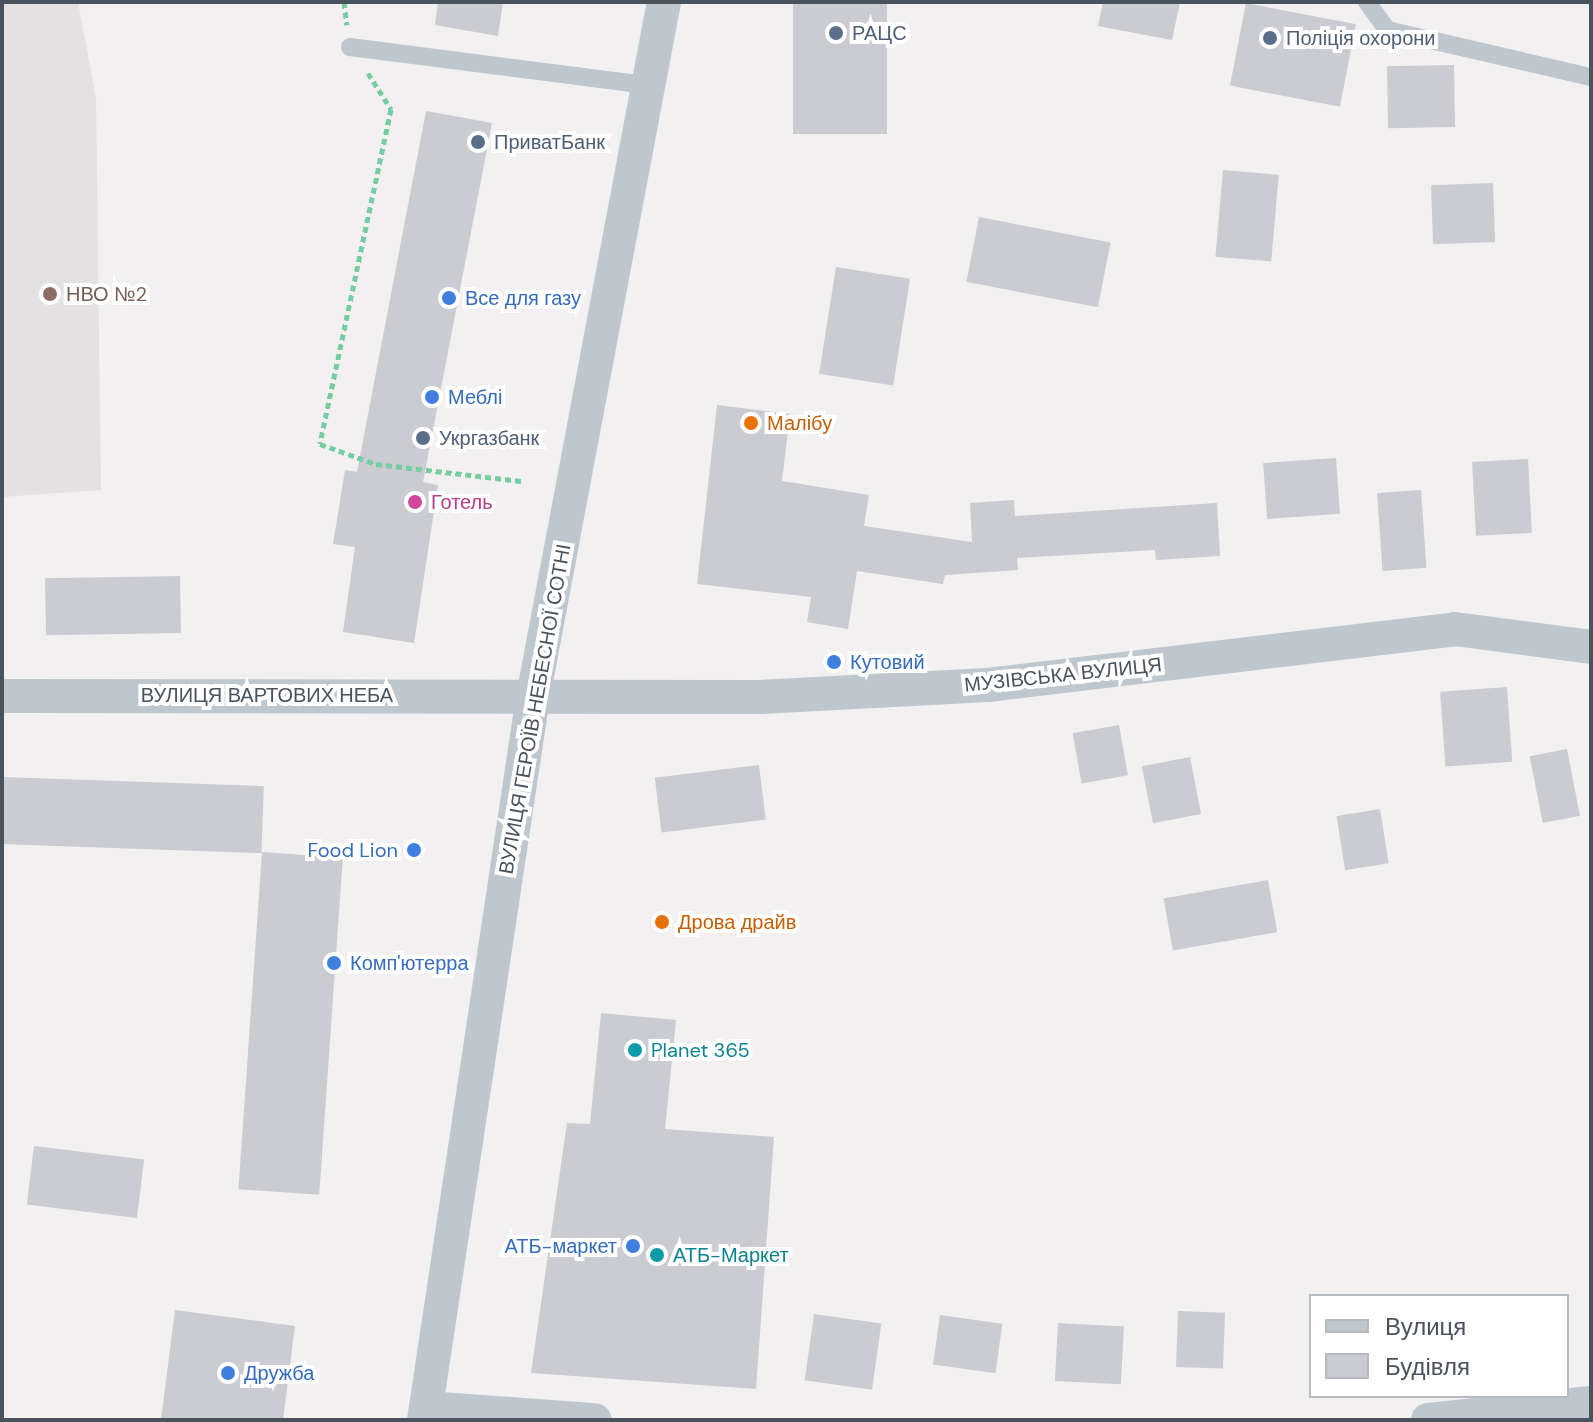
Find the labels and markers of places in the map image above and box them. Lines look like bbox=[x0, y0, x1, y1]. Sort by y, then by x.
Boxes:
place label: РАЦС bbox=[852, 21, 907, 45]
marker: РАЦС bbox=[827, 24, 845, 42]
place label: Поліція охорони bbox=[1286, 26, 1435, 50]
marker: Поліція охорони bbox=[1261, 29, 1279, 47]
place label: ПриватБанк bbox=[494, 130, 605, 154]
marker: ПриватБанк bbox=[469, 133, 487, 151]
place label: НВО №2 bbox=[66, 282, 147, 306]
marker: НВО №2 bbox=[41, 285, 59, 303]
place label: Все для газу bbox=[465, 286, 581, 310]
marker: Все для газу bbox=[440, 289, 458, 307]
place label: Меблі bbox=[448, 385, 502, 409]
marker: Меблі bbox=[423, 388, 441, 406]
place label: Малібу bbox=[767, 411, 832, 435]
marker: Малібу bbox=[742, 414, 760, 432]
place label: Укргазбанк bbox=[439, 426, 539, 450]
marker: Укргазбанк bbox=[414, 429, 432, 447]
place label: Готель bbox=[431, 490, 493, 514]
marker: Готель bbox=[406, 493, 424, 511]
place label: Кутовий bbox=[850, 650, 925, 674]
marker: Кутовий bbox=[825, 653, 843, 671]
place label: Food Lion bbox=[307, 838, 398, 862]
marker: Food Lion bbox=[405, 841, 423, 859]
place label: Дрова драйв bbox=[678, 910, 796, 934]
marker: Дрова драйв bbox=[653, 913, 671, 931]
place label: Комп'ютерра bbox=[350, 951, 469, 975]
marker: Комп'ютерра bbox=[325, 954, 343, 972]
place label: Planet 365 bbox=[651, 1038, 750, 1062]
marker: Planet 365 bbox=[626, 1041, 644, 1059]
place label: АТБ-маркет bbox=[504, 1234, 617, 1258]
marker: АТБ-маркет bbox=[624, 1237, 642, 1255]
place label: АТБ-Маркет bbox=[673, 1243, 789, 1267]
marker: АТБ-Маркет bbox=[648, 1246, 666, 1264]
place label: Дружба bbox=[244, 1361, 314, 1385]
marker: Дружба bbox=[219, 1364, 237, 1382]

